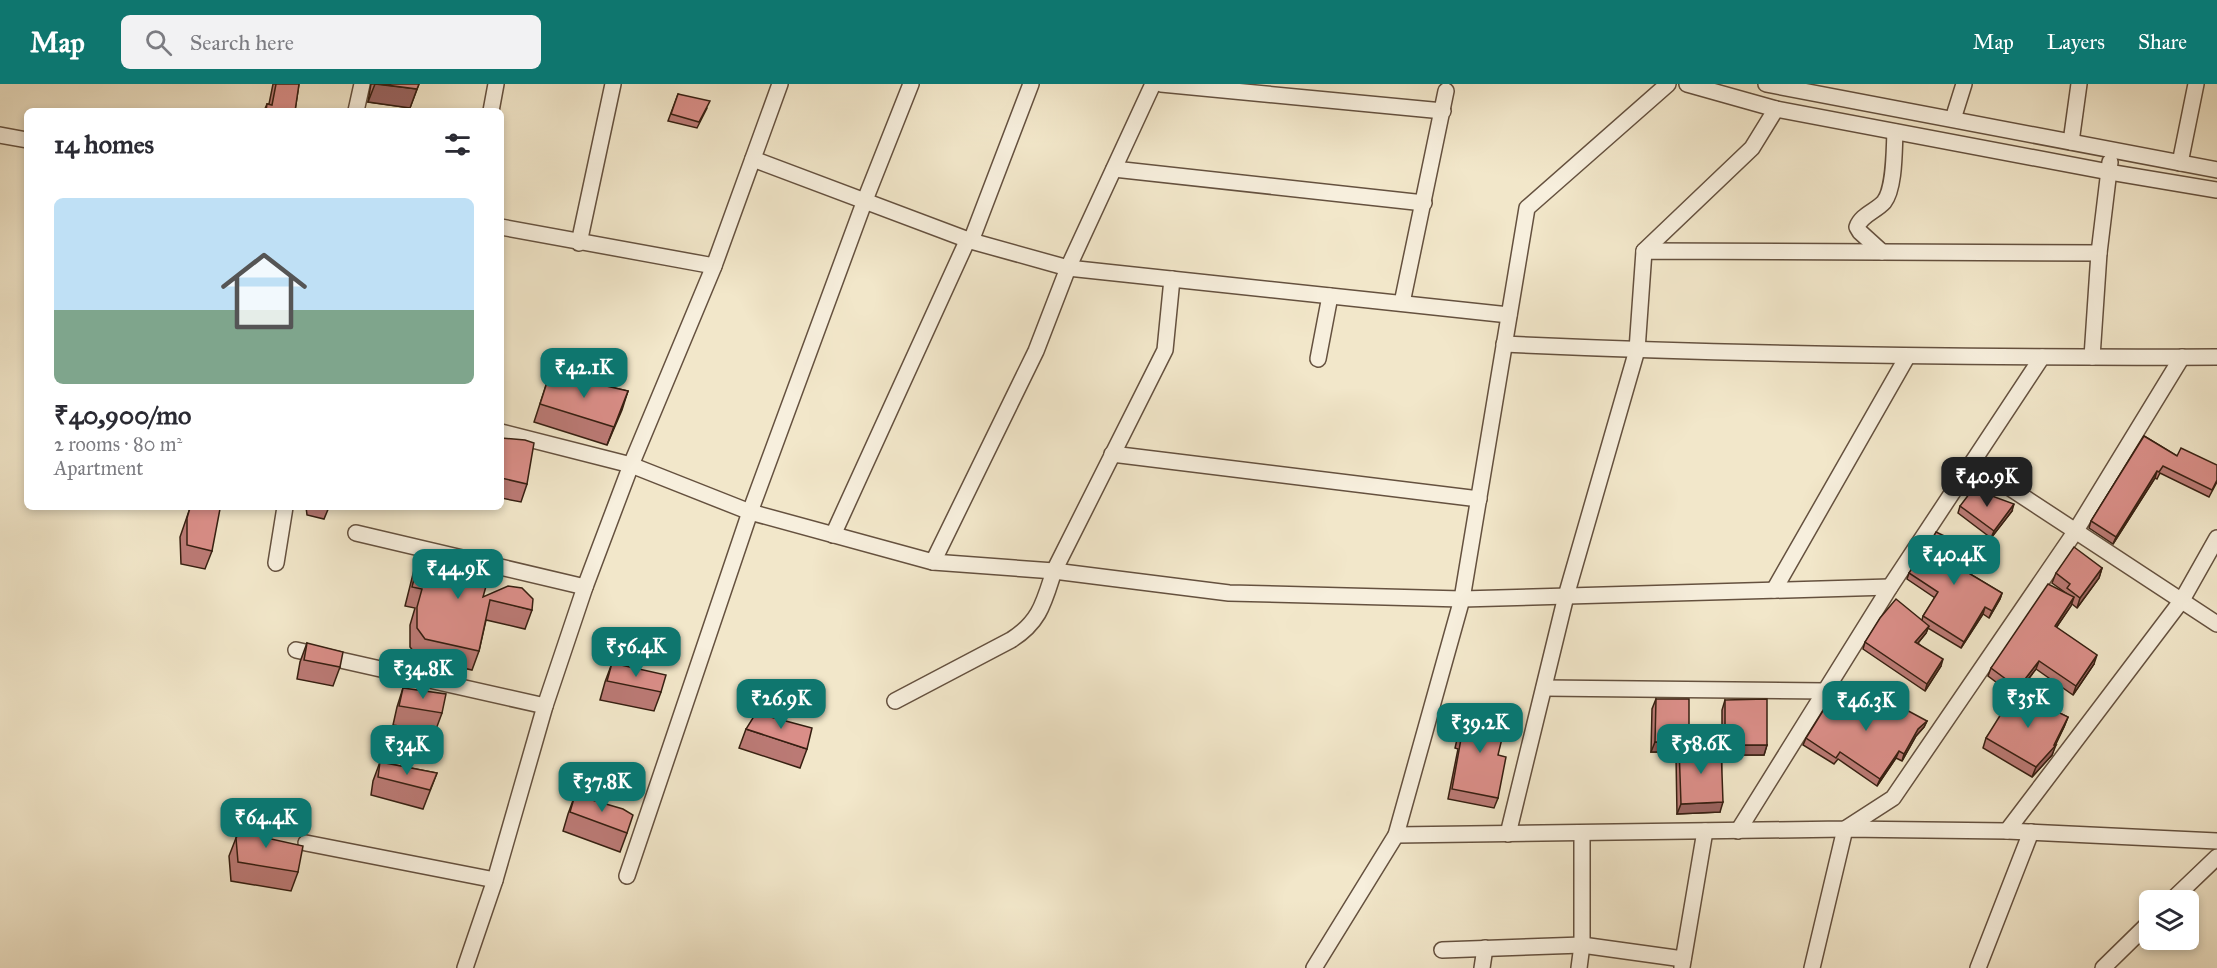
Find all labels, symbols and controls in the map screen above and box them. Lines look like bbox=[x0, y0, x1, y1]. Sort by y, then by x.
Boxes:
search box bbox=[121, 15, 541, 69]
text: Map bbox=[30, 25, 85, 60]
icon: search bbox=[142, 26, 175, 59]
text: Search here bbox=[190, 29, 294, 56]
text: Map bbox=[1973, 29, 2014, 55]
text: Layers bbox=[2047, 29, 2105, 55]
text: Share bbox=[2138, 29, 2187, 55]
text: 14 homes bbox=[54, 128, 154, 160]
icon: filters bbox=[441, 128, 474, 161]
icon: home bbox=[210, 237, 318, 345]
pin: ₹42.1K bbox=[535, 348, 633, 399]
text: ₹42.1K bbox=[554, 355, 614, 379]
text: ₹40,900/mo bbox=[54, 399, 191, 431]
text: 2 rooms · 80 m² bbox=[54, 432, 182, 456]
text: Apartment bbox=[54, 456, 143, 480]
pin: ₹40.9K bbox=[1938, 457, 2036, 508]
text: ₹40.9K bbox=[1955, 464, 2019, 488]
pin: ₹40.4K bbox=[1905, 535, 2003, 586]
text: ₹40.4K bbox=[1922, 542, 1986, 566]
pin: ₹44.9K bbox=[409, 549, 507, 600]
text: ₹44.9K bbox=[426, 556, 490, 580]
pin: ₹56.4K bbox=[587, 627, 685, 678]
text: ₹56.4K bbox=[606, 634, 666, 658]
pin: ₹34.8K bbox=[374, 649, 472, 700]
text: ₹34.8K bbox=[393, 656, 453, 680]
pin: ₹35K bbox=[1992, 678, 2064, 729]
pin: ₹26.9K bbox=[732, 679, 830, 730]
pin: ₹46.3K bbox=[1817, 681, 1915, 732]
text: ₹35K bbox=[2007, 685, 2049, 709]
text: ₹26.9K bbox=[751, 686, 811, 710]
text: ₹46.3K bbox=[1836, 688, 1896, 712]
pin: ₹39.2K bbox=[1431, 703, 1529, 754]
text: ₹39.2K bbox=[1451, 710, 1509, 734]
pin: ₹58.6K bbox=[1652, 724, 1750, 775]
pin: ₹34K bbox=[371, 725, 443, 776]
text: ₹58.6K bbox=[1671, 731, 1731, 755]
text: ₹34K bbox=[385, 732, 429, 756]
pin: ₹37.8K bbox=[553, 762, 651, 813]
text: ₹37.8K bbox=[573, 769, 631, 793]
pin: ₹64.4K bbox=[217, 798, 315, 849]
text: ₹64.4K bbox=[235, 805, 297, 829]
map controls bbox=[2139, 890, 2199, 950]
button: layers bbox=[2139, 890, 2199, 950]

